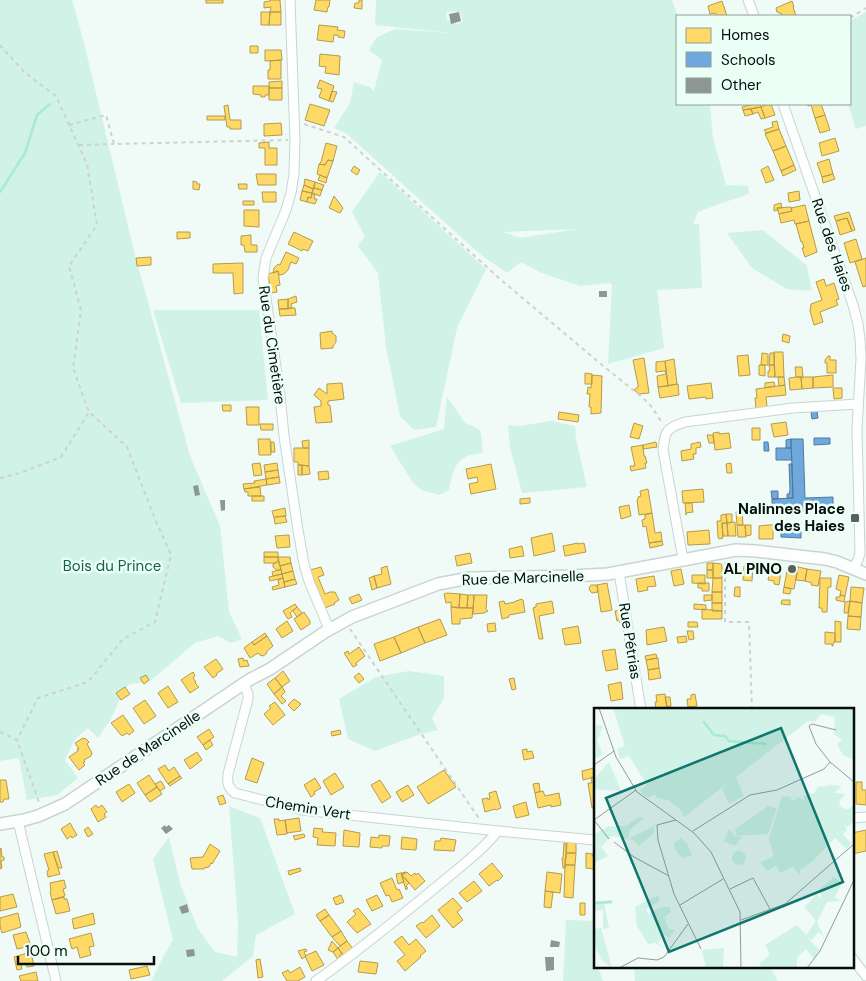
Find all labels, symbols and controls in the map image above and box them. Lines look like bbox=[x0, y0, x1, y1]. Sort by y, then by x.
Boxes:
legend bbox=[676, 15, 851, 105]
text: Homes bbox=[721, 25, 770, 45]
text: Schools bbox=[721, 50, 776, 70]
text: Other bbox=[721, 75, 762, 95]
street label: Rue des Haies bbox=[807, 196, 857, 294]
street label: Rue du Cimetière bbox=[254, 284, 290, 406]
place label: Nalinnes Place des Haies bbox=[738, 499, 845, 536]
marker: Nalinnes Place des Haies bbox=[849, 512, 861, 524]
park label: Bois du Prince bbox=[63, 556, 161, 576]
place label: AL PINO bbox=[723, 559, 782, 579]
marker: AL PINO bbox=[786, 563, 798, 575]
street label: Rue de Marcinelle bbox=[461, 566, 585, 590]
street label: Rue Pétrias bbox=[614, 601, 646, 681]
street label: Rue de Marcinelle bbox=[92, 705, 204, 791]
inset map bbox=[594, 708, 854, 968]
street label: Chemin Vert bbox=[264, 791, 352, 825]
scale bar bbox=[18, 934, 154, 966]
text: 100 m bbox=[25, 941, 68, 961]

